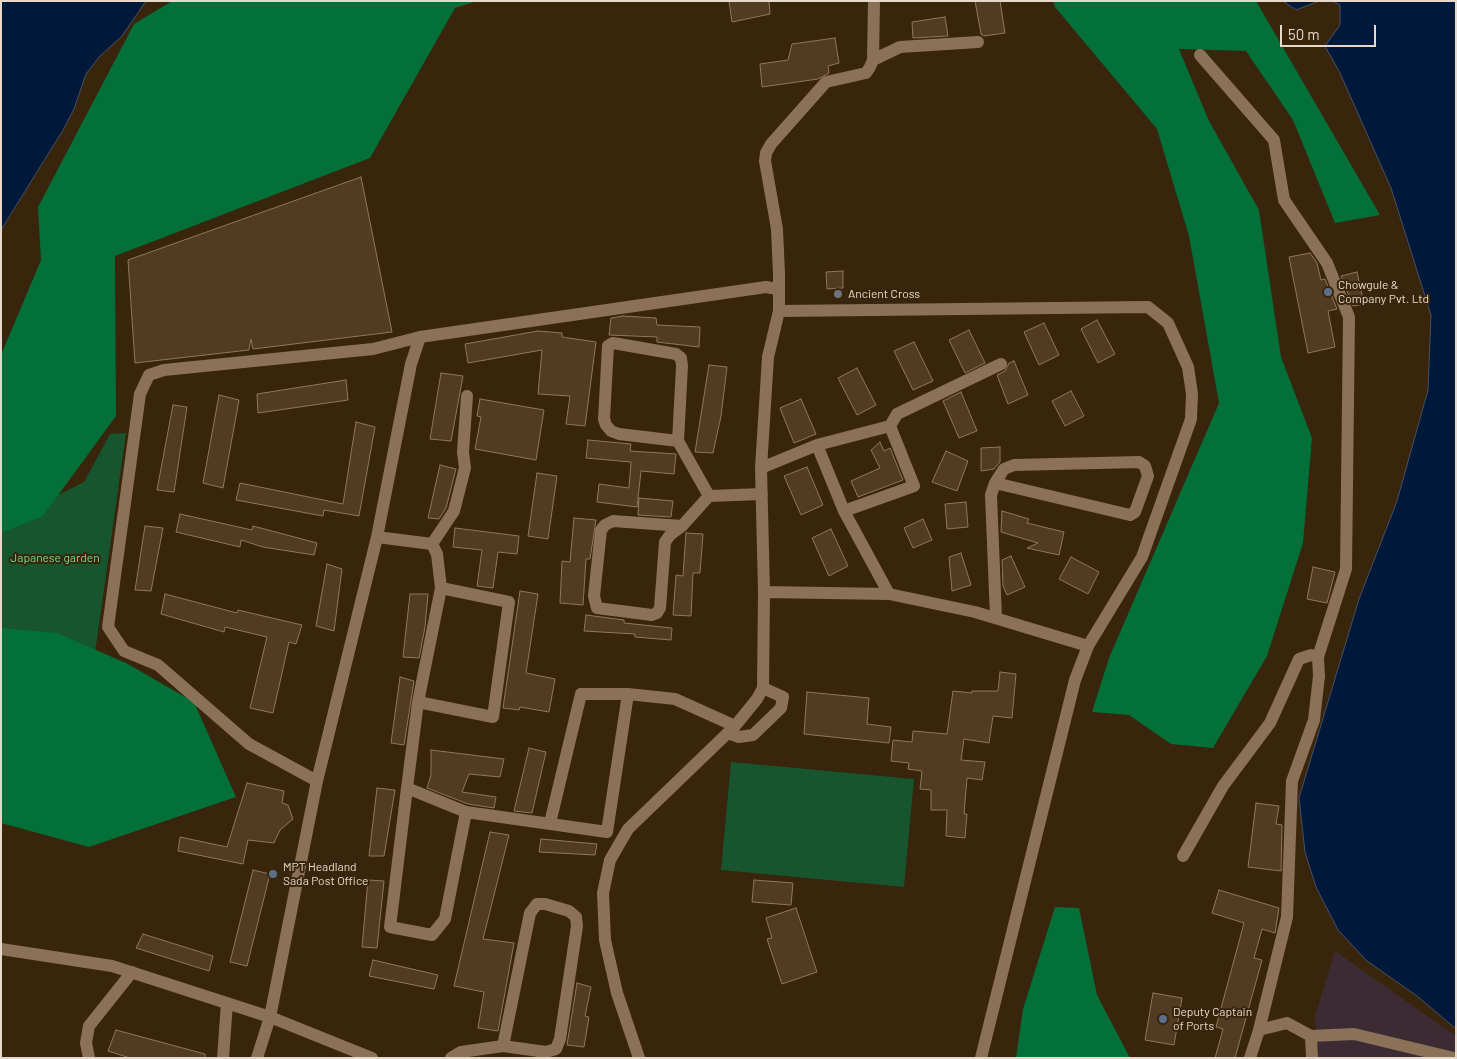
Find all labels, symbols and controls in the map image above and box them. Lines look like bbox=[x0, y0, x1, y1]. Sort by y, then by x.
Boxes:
scale bar bbox=[1282, 15, 1378, 47]
text: 50 m bbox=[1288, 25, 1320, 43]
place label: Chowgule & Company Pvt. Ltd bbox=[1338, 278, 1429, 306]
marker: Chowgule & Company Pvt. Ltd bbox=[1322, 286, 1334, 298]
place label: Ancient Cross bbox=[848, 287, 920, 301]
marker: Ancient Cross bbox=[832, 288, 844, 300]
park label: Japanese garden bbox=[10, 551, 100, 565]
place label: MPT Headland Sada Post Office bbox=[283, 860, 368, 888]
marker: MPT Headland Sada Post Office bbox=[267, 868, 279, 880]
place label: Deputy Captain of Ports bbox=[1173, 1005, 1252, 1033]
marker: Deputy Captain of Ports bbox=[1157, 1013, 1169, 1025]

